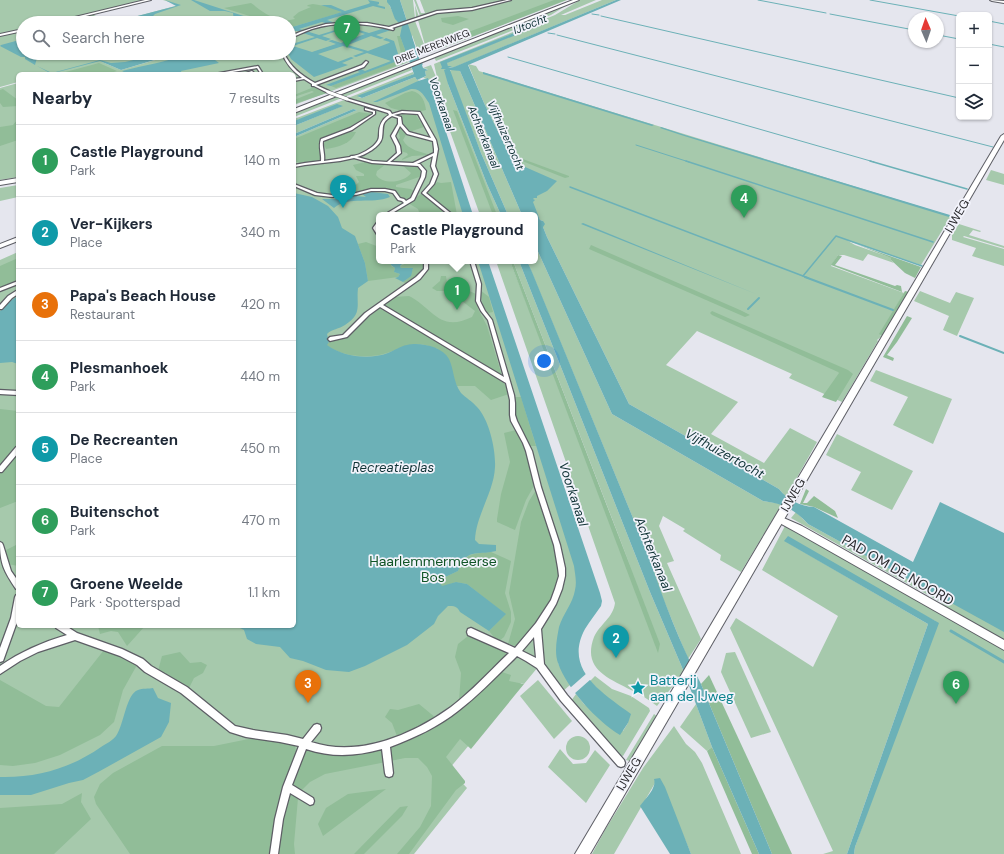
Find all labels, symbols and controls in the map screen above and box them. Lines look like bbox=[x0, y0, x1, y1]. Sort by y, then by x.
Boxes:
water label: IJtocht bbox=[511, 11, 550, 37]
north arrow bbox=[908, 12, 944, 48]
map controls bbox=[956, 12, 992, 120]
button: + bbox=[956, 12, 992, 48]
pin: 7 bbox=[334, 15, 360, 48]
search box bbox=[16, 16, 296, 60]
street label: DRIE MERENWEG bbox=[393, 26, 471, 67]
icon: search bbox=[30, 27, 52, 49]
text: Search here bbox=[62, 28, 145, 48]
button: − bbox=[956, 48, 992, 84]
water label: Voorkanaal bbox=[426, 75, 458, 133]
button: layers bbox=[956, 84, 992, 120]
text: Nearby bbox=[32, 87, 92, 109]
text: 7 results bbox=[229, 90, 280, 107]
water label: Vijfhuizertocht bbox=[484, 98, 528, 173]
water label: Achterkanaal bbox=[465, 103, 503, 171]
text: Castle Playground bbox=[70, 142, 203, 162]
text: 1 bbox=[43, 152, 47, 169]
text: 140 m bbox=[244, 152, 280, 169]
text: Park bbox=[70, 162, 96, 179]
pin: 5 bbox=[330, 175, 356, 208]
pin: 4 bbox=[731, 185, 757, 218]
street label: IJWEG bbox=[941, 196, 973, 236]
popup bbox=[376, 212, 538, 264]
text: Ver-Kijkers bbox=[70, 214, 153, 234]
text: Castle Playground bbox=[390, 220, 524, 240]
text: 2 bbox=[41, 224, 49, 241]
text: 340 m bbox=[240, 224, 280, 241]
text: Place bbox=[70, 234, 102, 251]
text: Park bbox=[390, 240, 416, 257]
pin: 1 bbox=[444, 277, 470, 310]
text: Papa's Beach House bbox=[70, 286, 216, 306]
text: 3 bbox=[41, 296, 49, 313]
text: 420 m bbox=[241, 296, 280, 313]
text: Restaurant bbox=[70, 306, 135, 323]
your location bbox=[534, 351, 554, 371]
text: Plesmanhoek bbox=[70, 358, 169, 378]
text: 4 bbox=[41, 368, 49, 385]
text: 440 m bbox=[240, 368, 280, 385]
text: Park bbox=[70, 378, 96, 395]
water label: Vijfhuizertocht bbox=[682, 425, 768, 483]
text: De Recreanten bbox=[70, 430, 178, 450]
text: 5 bbox=[41, 440, 49, 457]
text: 450 m bbox=[240, 440, 280, 457]
text: Place bbox=[70, 450, 102, 467]
water label: Recreatieplas bbox=[352, 459, 434, 476]
water label: Voorkanaal bbox=[555, 460, 592, 530]
street label: IJWEG bbox=[777, 475, 809, 515]
text: Buitenschot bbox=[70, 502, 159, 522]
text: 6 bbox=[41, 512, 49, 529]
text: 470 m bbox=[241, 512, 280, 529]
water label: Achterkanaal bbox=[631, 514, 677, 595]
text: Park bbox=[70, 522, 96, 539]
street label: PAD OM DE NOORD bbox=[839, 531, 957, 609]
park label: Haarlemmermeerse Bos bbox=[369, 552, 497, 586]
text: Groene Weelde bbox=[70, 574, 183, 594]
text: 7 bbox=[42, 584, 48, 601]
text: 1.1 km bbox=[248, 584, 280, 601]
text: Park · Spotterspad bbox=[70, 594, 180, 611]
pin: 2 bbox=[603, 625, 629, 658]
pin: 3 bbox=[295, 670, 321, 703]
place label: Batterij aan de IJweg bbox=[650, 671, 734, 705]
pin: 6 bbox=[943, 671, 969, 704]
place icon: Batterij aan de IJweg bbox=[629, 679, 647, 697]
street label: IJWEG bbox=[613, 754, 645, 794]

